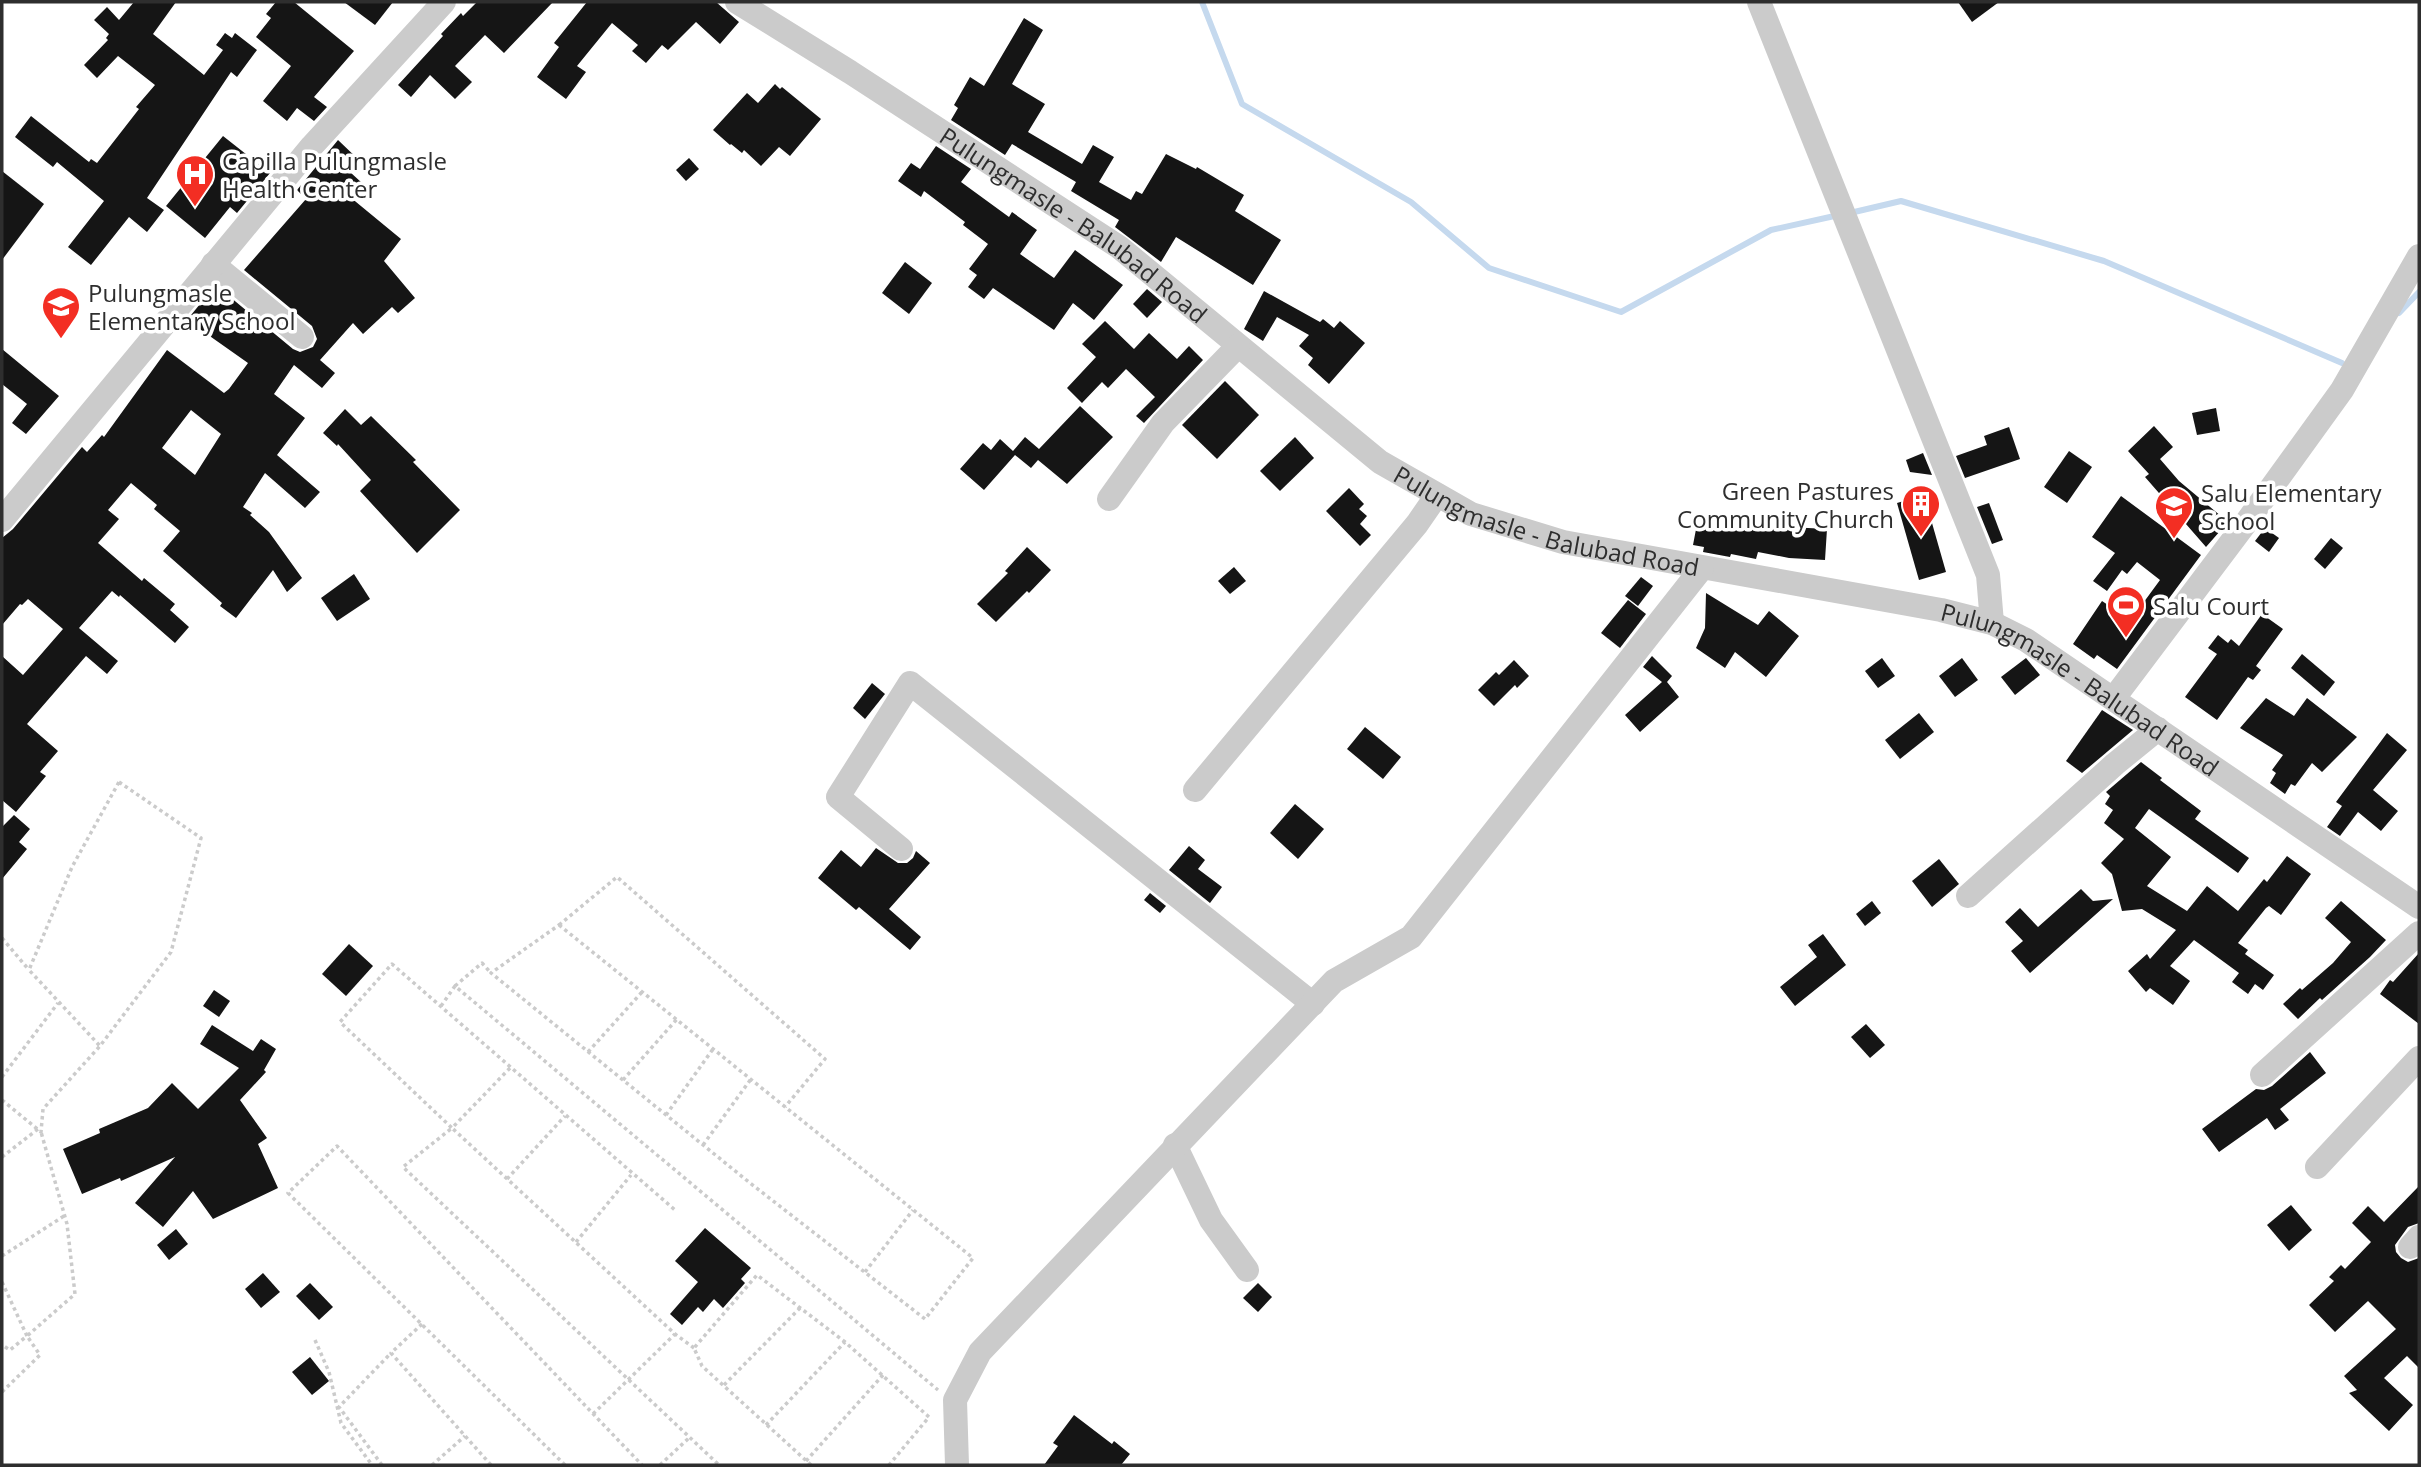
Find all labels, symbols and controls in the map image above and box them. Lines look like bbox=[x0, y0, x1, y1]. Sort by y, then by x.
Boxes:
street label: Pulungmasle - Balubad Road bbox=[934, 119, 1215, 330]
place label: Capilla Pulungmasle Health Center bbox=[222, 144, 447, 205]
hospital icon: Capilla Pulungmasle Health Center bbox=[174, 153, 216, 208]
place label: Pulungmasle Elementary School bbox=[88, 276, 296, 337]
school or university icon: Pulungmasle Elementary School bbox=[40, 285, 82, 340]
street label: Pulungmasle - Balubad Road bbox=[1388, 457, 1702, 583]
place label: Green Pastures Community Church bbox=[1677, 474, 1894, 535]
place label: Salu Elementary School bbox=[2201, 476, 2382, 537]
building icon: Green Pastures Community Church bbox=[1900, 483, 1942, 538]
school or university icon: Salu Elementary School bbox=[2153, 485, 2195, 540]
sports icon: Salu Court bbox=[2105, 584, 2147, 639]
place label: Salu Court bbox=[2153, 589, 2269, 622]
street label: Pulungmasle - Balubad Road bbox=[1938, 594, 2226, 783]

